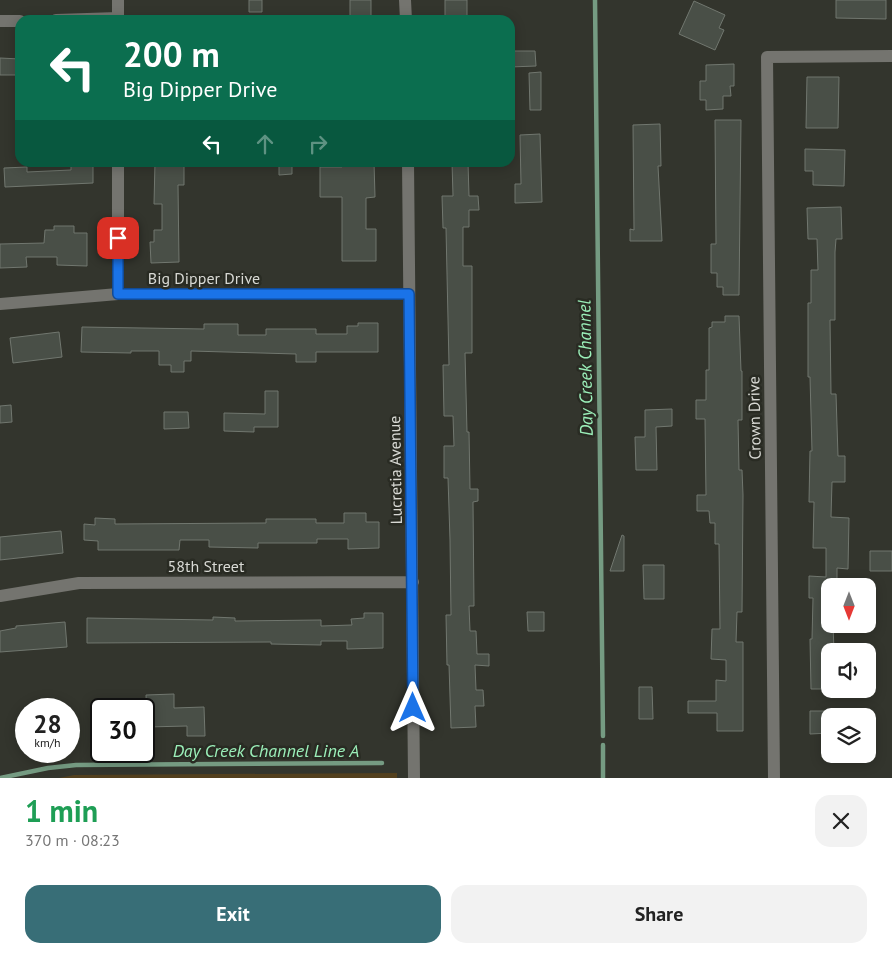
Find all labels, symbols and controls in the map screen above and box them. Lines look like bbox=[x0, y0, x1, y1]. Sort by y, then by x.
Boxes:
text: 200 m bbox=[123, 31, 220, 77]
icon: left bbox=[40, 35, 105, 100]
text: Big Dipper Drive bbox=[123, 75, 277, 103]
icon: left bbox=[198, 130, 226, 158]
icon: ahead bbox=[251, 130, 279, 158]
icon: right bbox=[304, 130, 332, 158]
pin bbox=[97, 217, 139, 259]
icon: arrive bbox=[104, 224, 132, 252]
street label: Big Dipper Drive bbox=[148, 268, 260, 288]
water label: Day Creek Channel bbox=[572, 299, 598, 436]
street label: Crown Drive bbox=[743, 376, 765, 460]
street label: Lucretia Avenue bbox=[384, 415, 406, 525]
street label: 58th Street bbox=[168, 556, 245, 576]
north arrow bbox=[821, 578, 876, 632]
map controls bbox=[821, 578, 876, 763]
button: sound bbox=[821, 643, 876, 698]
position arrow bbox=[386, 681, 438, 733]
speed limit sign: 30 bbox=[90, 698, 155, 763]
text: 28 bbox=[33, 708, 62, 740]
button: layers bbox=[821, 708, 876, 763]
text: km/h bbox=[34, 735, 61, 750]
water label: Day Creek Channel Line A bbox=[173, 739, 359, 762]
text: 1 min bbox=[25, 791, 98, 830]
button: close bbox=[815, 795, 867, 847]
text: 370 m · 08:23 bbox=[25, 830, 120, 850]
button: Exit bbox=[25, 885, 441, 943]
button: Share bbox=[451, 885, 867, 943]

